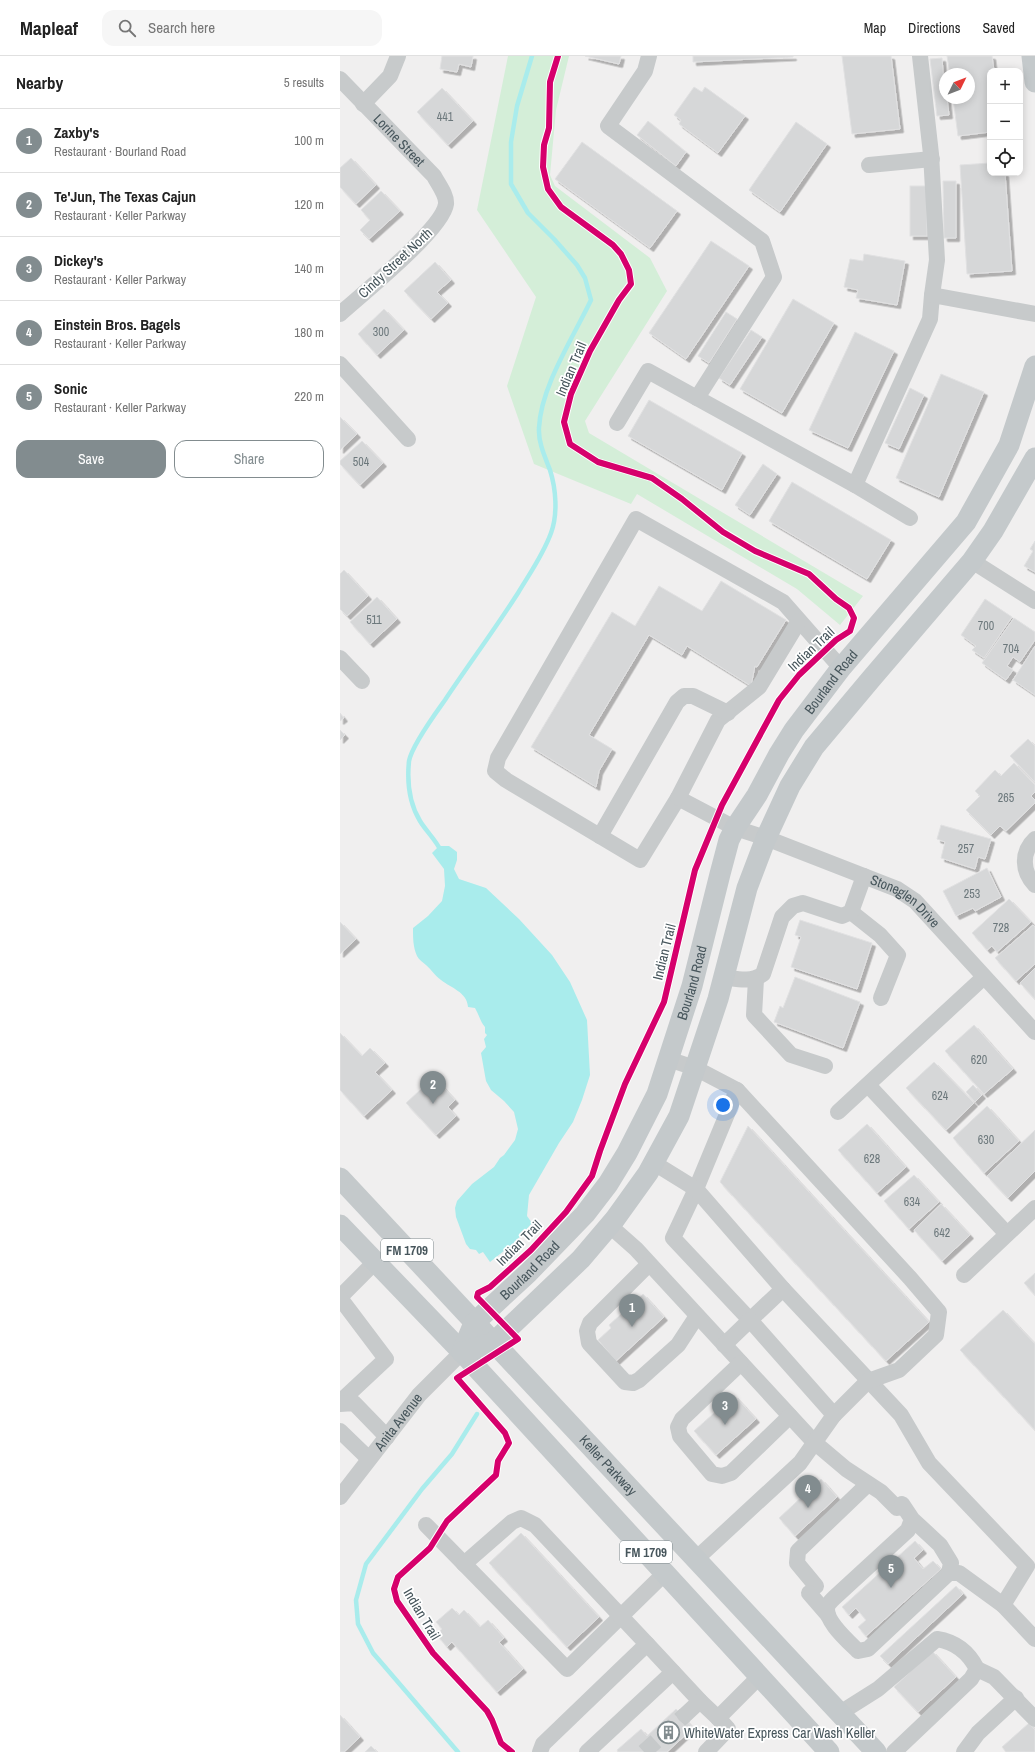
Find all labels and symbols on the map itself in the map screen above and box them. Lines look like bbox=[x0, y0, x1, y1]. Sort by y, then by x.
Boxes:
north arrow bbox=[939, 68, 975, 104]
house number: 441 bbox=[437, 109, 454, 125]
street label: Lorine Street bbox=[370, 110, 429, 170]
street label: Cindy Street North bbox=[354, 224, 436, 302]
house number: 300 bbox=[373, 324, 389, 340]
street label: Indian Trail bbox=[551, 339, 591, 399]
house number: 504 bbox=[353, 454, 370, 470]
house number: 511 bbox=[366, 612, 382, 628]
house number: 700 bbox=[978, 618, 994, 634]
street label: Indian Trail bbox=[784, 623, 838, 675]
house number: 704 bbox=[1003, 641, 1020, 657]
street label: Bourland Road bbox=[800, 646, 862, 718]
house number: 265 bbox=[998, 790, 1015, 806]
house number: 257 bbox=[958, 841, 975, 857]
street label: Stoneglen Drive bbox=[868, 871, 944, 931]
house number: 253 bbox=[964, 886, 980, 902]
house number: 728 bbox=[993, 920, 1009, 936]
street label: Indian Trail bbox=[648, 922, 680, 982]
street label: Bourland Road bbox=[673, 944, 711, 1022]
house number: 620 bbox=[971, 1052, 987, 1068]
pin: 2 bbox=[420, 1071, 446, 1104]
house number: 624 bbox=[932, 1088, 949, 1104]
your location bbox=[713, 1095, 733, 1115]
house number: 630 bbox=[978, 1132, 994, 1148]
house number: 628 bbox=[864, 1151, 880, 1167]
house number: 634 bbox=[904, 1194, 921, 1210]
street label: Indian Trail bbox=[492, 1216, 546, 1270]
house number: 642 bbox=[934, 1225, 950, 1241]
street label: Bourland Road bbox=[496, 1237, 563, 1304]
road number: FM 1709 bbox=[381, 1239, 433, 1261]
pin: 1 bbox=[619, 1294, 645, 1327]
street label: Anita Avenue bbox=[370, 1389, 426, 1455]
pin: 3 bbox=[712, 1392, 738, 1425]
street label: Keller Parkway bbox=[575, 1431, 641, 1500]
pin: 4 bbox=[795, 1475, 821, 1508]
road number: FM 1709 bbox=[620, 1541, 672, 1563]
pin: 5 bbox=[878, 1555, 904, 1588]
street label: Indian Trail bbox=[399, 1585, 445, 1643]
building icon: WhiteWater Express Car Wash Keller bbox=[656, 1720, 682, 1746]
place label: WhiteWater Express Car Wash Keller bbox=[684, 1724, 875, 1742]

